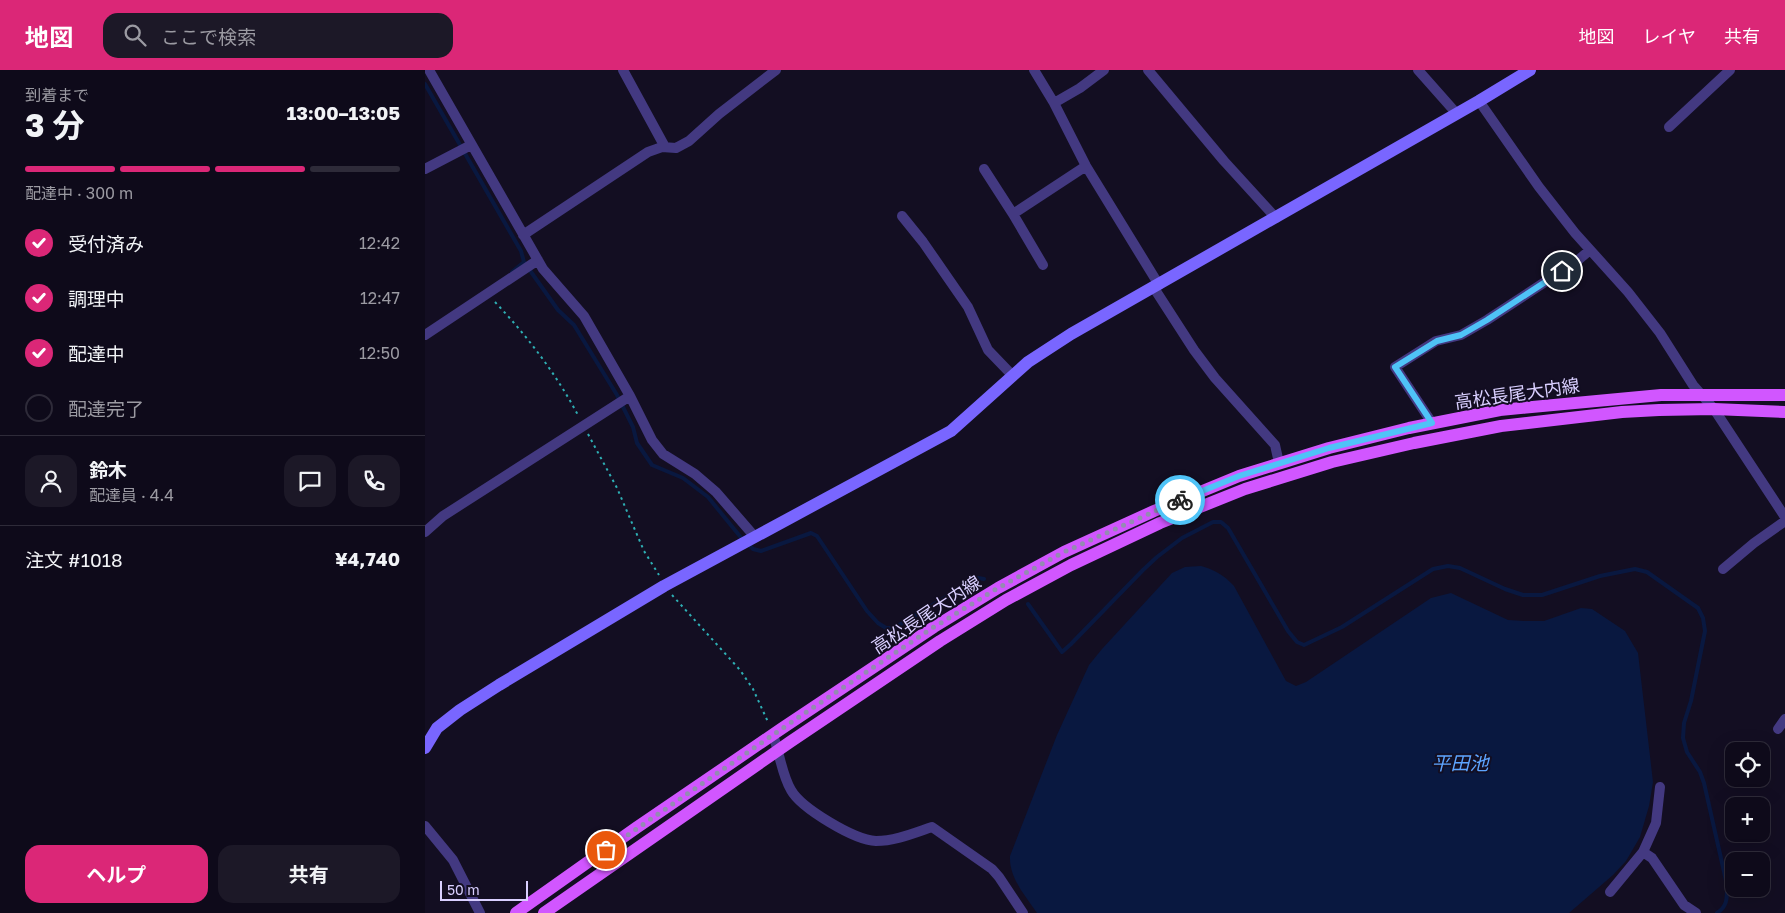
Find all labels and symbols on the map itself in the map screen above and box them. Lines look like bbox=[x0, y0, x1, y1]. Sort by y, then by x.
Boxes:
pin bbox=[1541, 250, 1583, 292]
street label: 高松長尾大内線 bbox=[1453, 373, 1581, 413]
courier bbox=[1155, 475, 1205, 525]
street label: 高松長尾大内線 bbox=[867, 570, 985, 658]
water label: 平田池 bbox=[1431, 751, 1490, 774]
pin bbox=[585, 829, 627, 871]
scale bar bbox=[440, 878, 527, 901]

